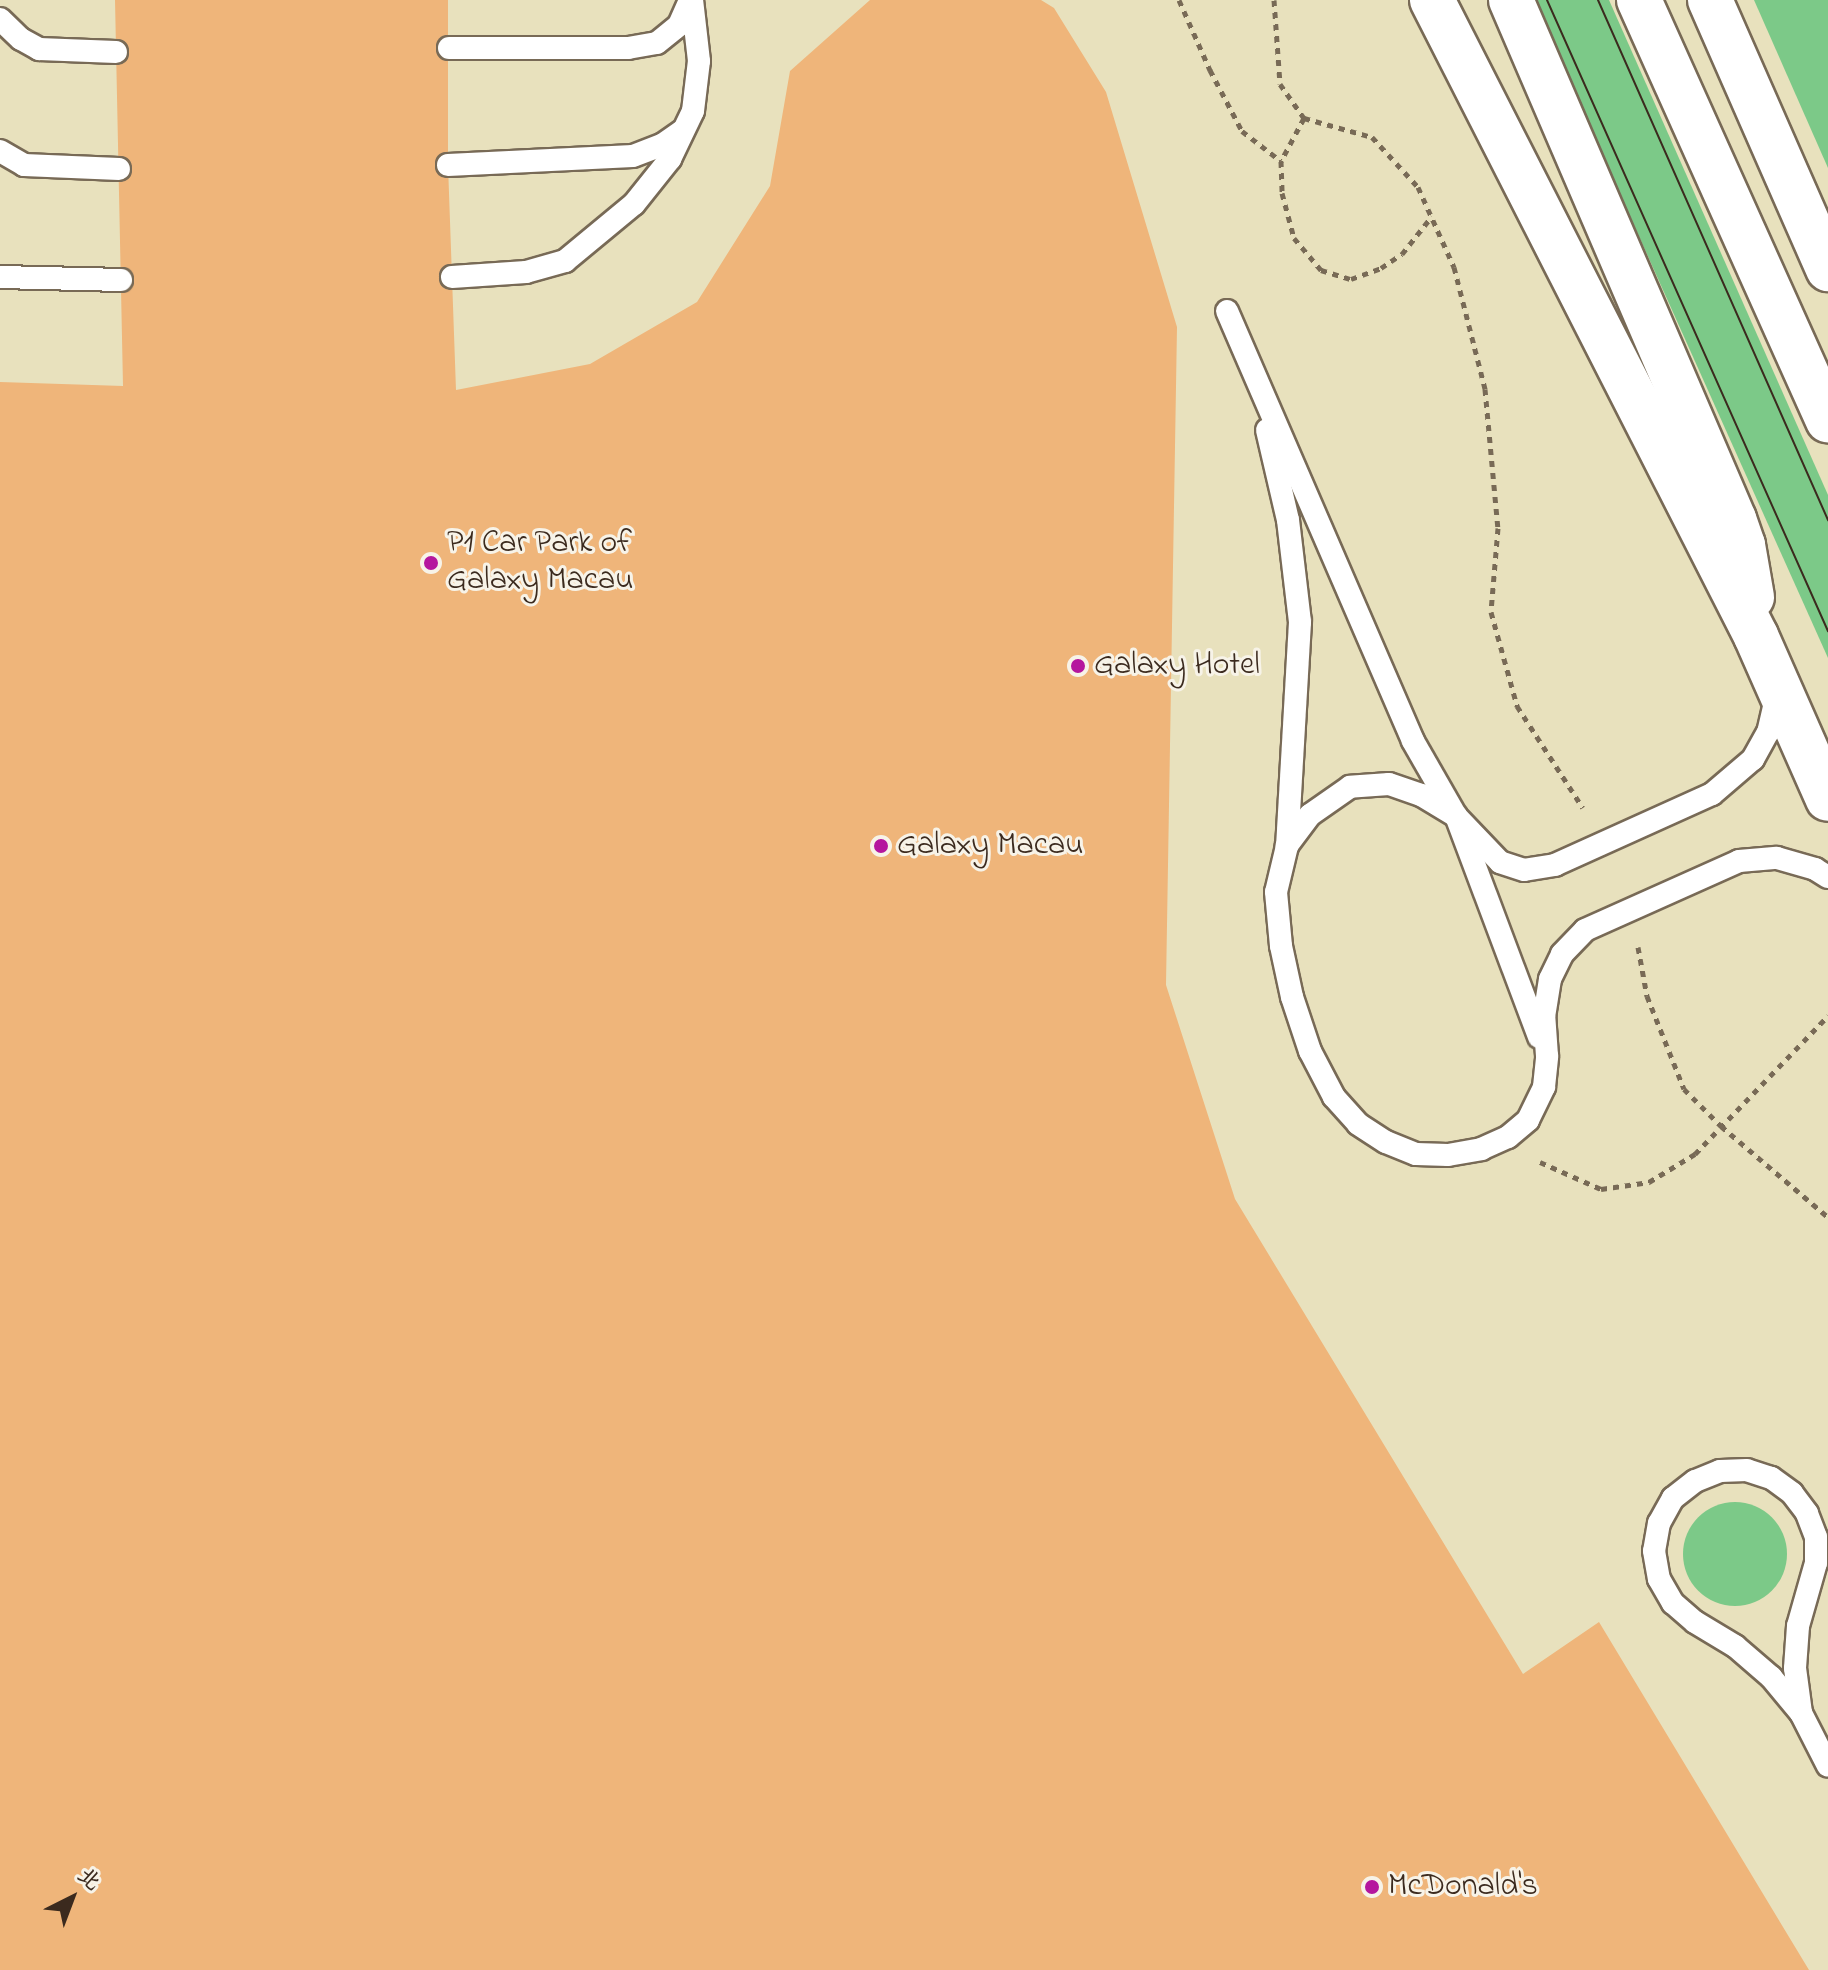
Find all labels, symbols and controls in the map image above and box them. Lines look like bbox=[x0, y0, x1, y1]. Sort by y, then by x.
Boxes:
place label: P1 Car Park of Galaxy Macau bbox=[447, 526, 634, 601]
marker: P1 Car Park of Galaxy Macau bbox=[422, 554, 440, 572]
place label: Galaxy Hotel bbox=[1094, 647, 1260, 685]
marker: Galaxy Hotel bbox=[1069, 657, 1087, 675]
place label: Galaxy Macau bbox=[897, 827, 1084, 865]
marker: Galaxy Macau bbox=[872, 837, 890, 855]
north arrow bbox=[32, 1858, 112, 1938]
text: 北 bbox=[69, 1861, 107, 1899]
place label: McDonald's bbox=[1388, 1868, 1538, 1906]
marker: McDonald's bbox=[1363, 1878, 1381, 1896]

